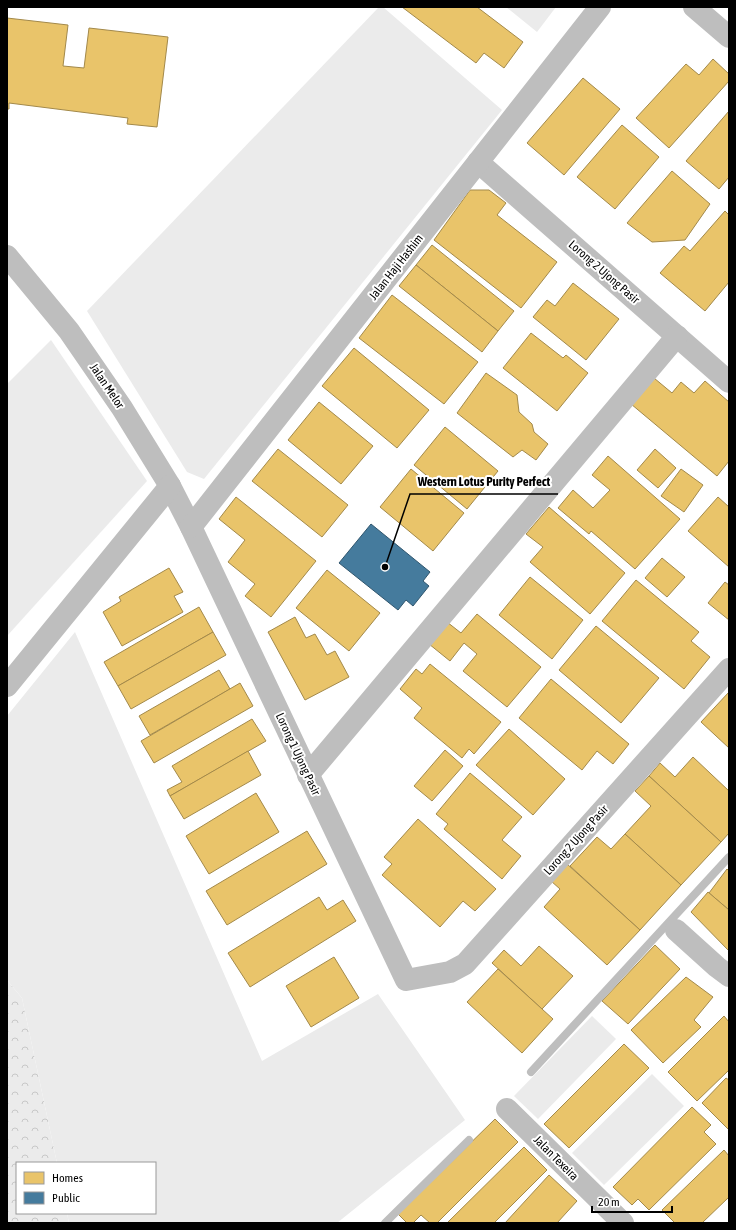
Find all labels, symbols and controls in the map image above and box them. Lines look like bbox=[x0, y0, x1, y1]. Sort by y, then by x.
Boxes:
street label: Jalan Haji Hashim bbox=[366, 231, 426, 303]
street label: Lorong 2 Ujong Pasir bbox=[566, 237, 643, 307]
street label: Jalan Melor bbox=[87, 361, 127, 412]
callout: Western Lotus Purity Perfect bbox=[410, 469, 558, 494]
text: Western Lotus Purity Perfect bbox=[417, 474, 551, 489]
street label: Lorong 1 Ujong Pasir bbox=[273, 711, 323, 798]
street label: Lorong 2 Ujong Pasir bbox=[541, 802, 611, 878]
street label: Jalan Texeira bbox=[531, 1133, 581, 1183]
legend bbox=[16, 1162, 156, 1214]
text: Homes bbox=[52, 1171, 83, 1185]
scale bar bbox=[592, 1188, 672, 1214]
text: Public bbox=[52, 1191, 80, 1205]
text: 20 m bbox=[598, 1195, 620, 1209]

